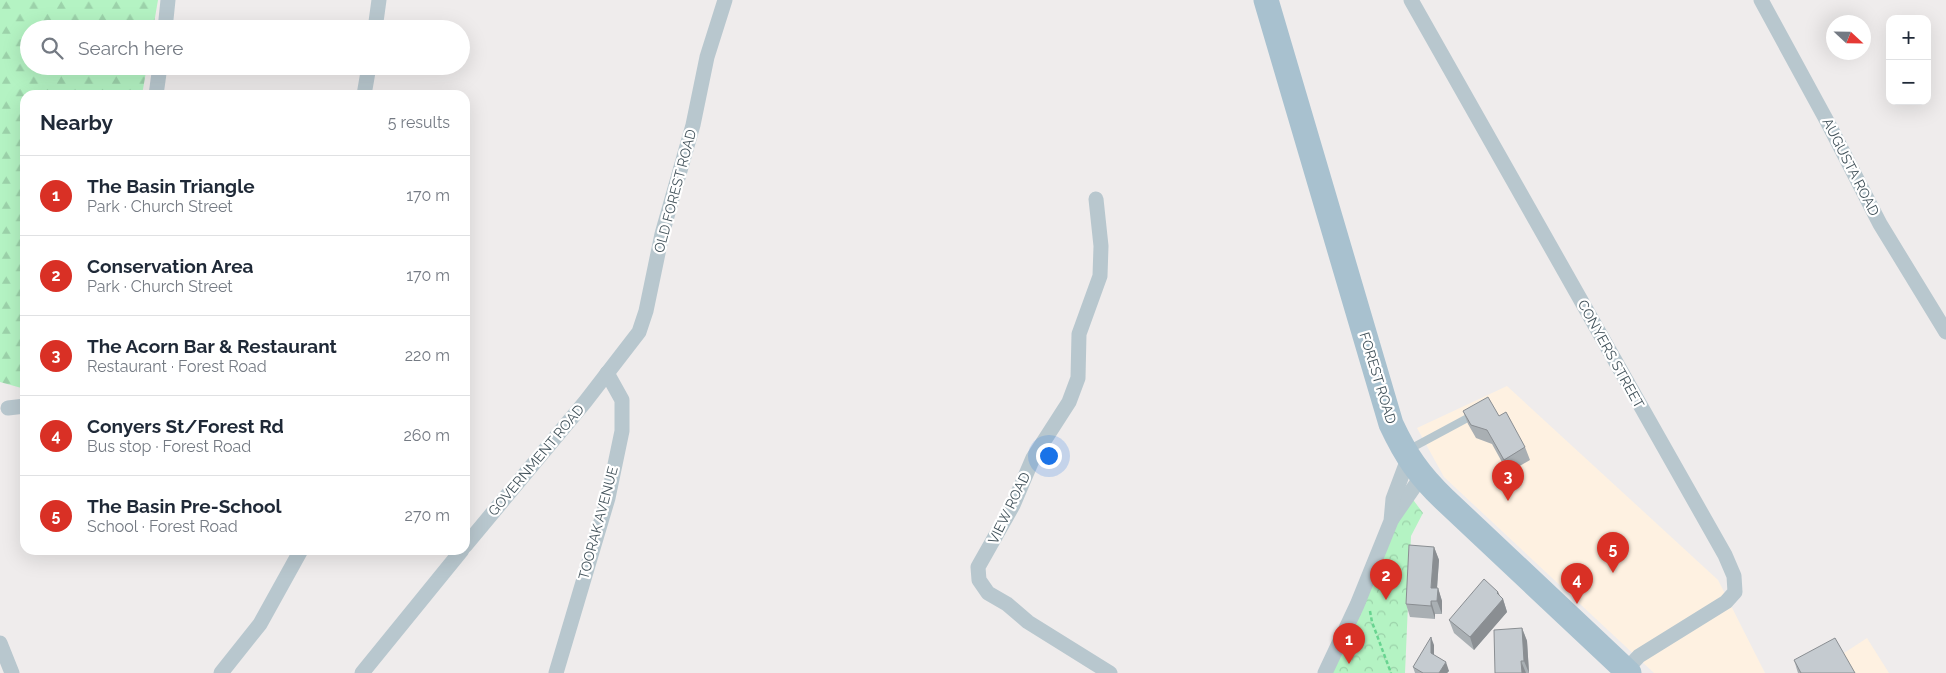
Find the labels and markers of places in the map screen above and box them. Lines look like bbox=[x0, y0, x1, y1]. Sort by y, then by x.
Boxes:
pin: 3 bbox=[1492, 460, 1524, 501]
pin: 5 bbox=[1597, 532, 1629, 573]
pin: 2 bbox=[1370, 559, 1402, 600]
pin: 4 bbox=[1561, 563, 1593, 604]
pin: 1 bbox=[1333, 623, 1365, 664]

